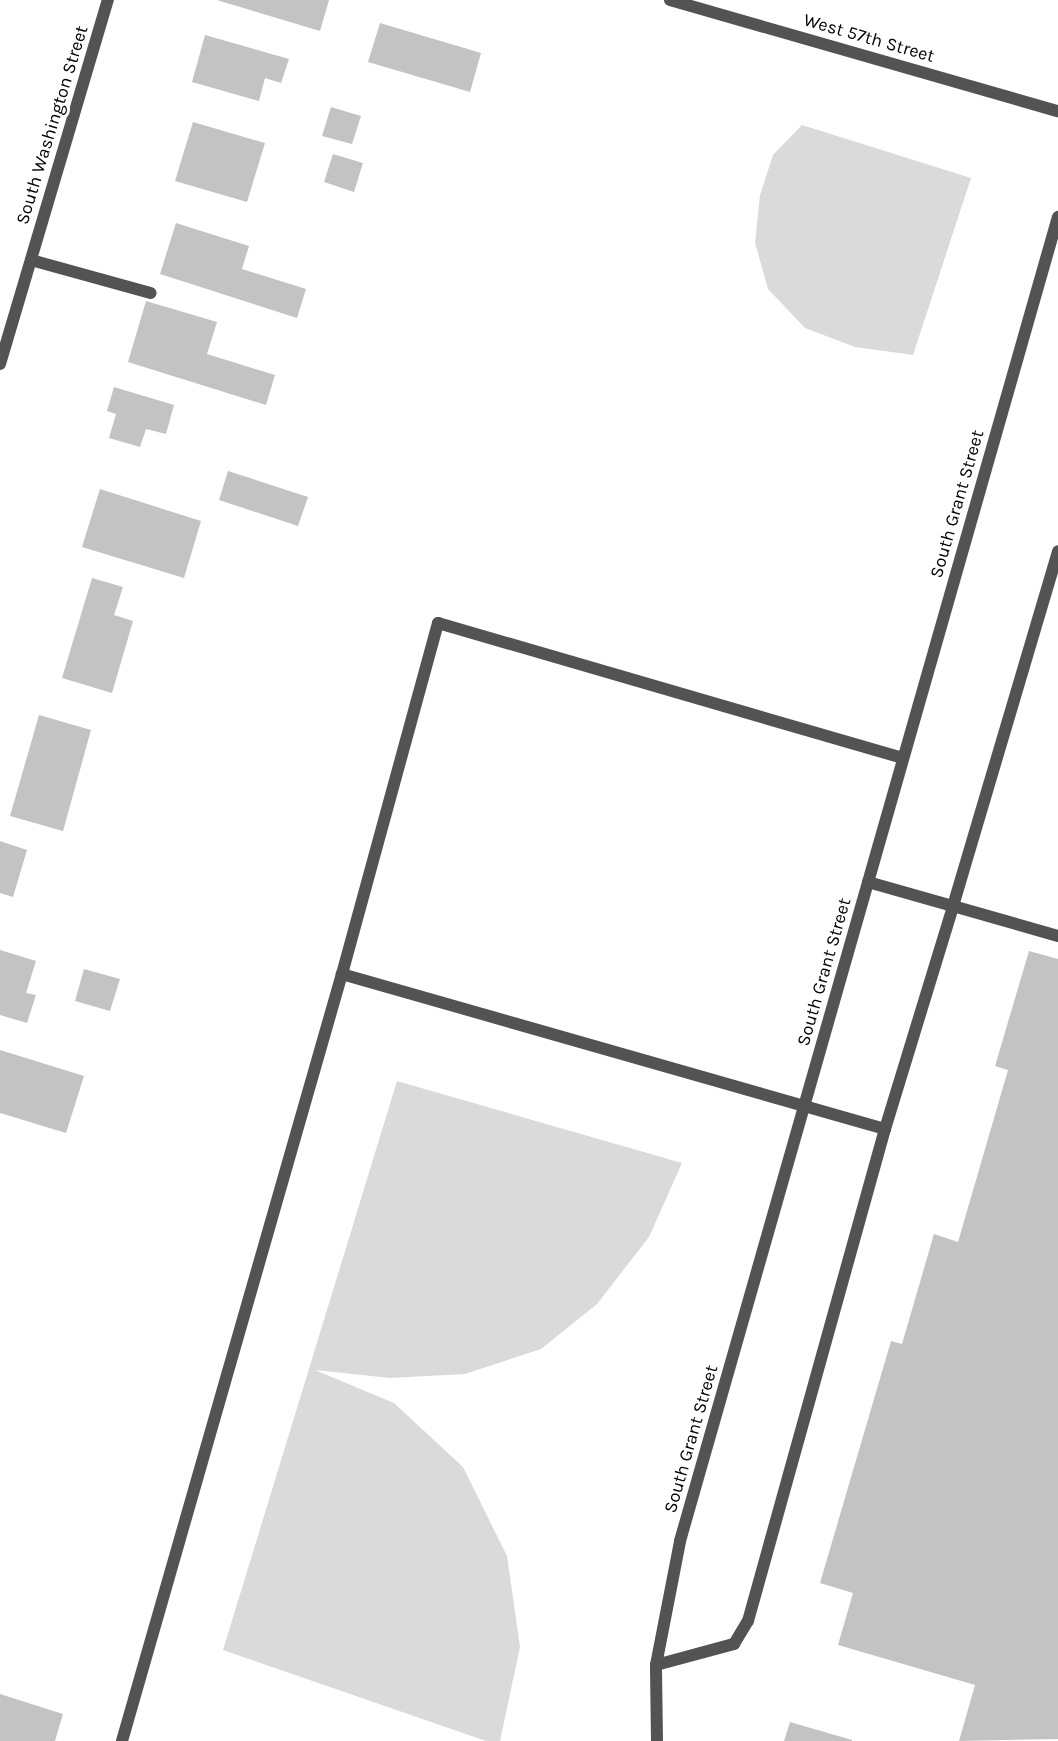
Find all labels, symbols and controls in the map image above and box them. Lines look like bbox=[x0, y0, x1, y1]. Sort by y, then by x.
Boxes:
street label: West 57th Street bbox=[801, 9, 937, 67]
street label: South Washington Street bbox=[11, 23, 93, 227]
street label: South Grant Street bbox=[926, 428, 988, 580]
street label: South Grant Street bbox=[793, 896, 855, 1048]
street label: South Grant Street bbox=[660, 1363, 722, 1515]

